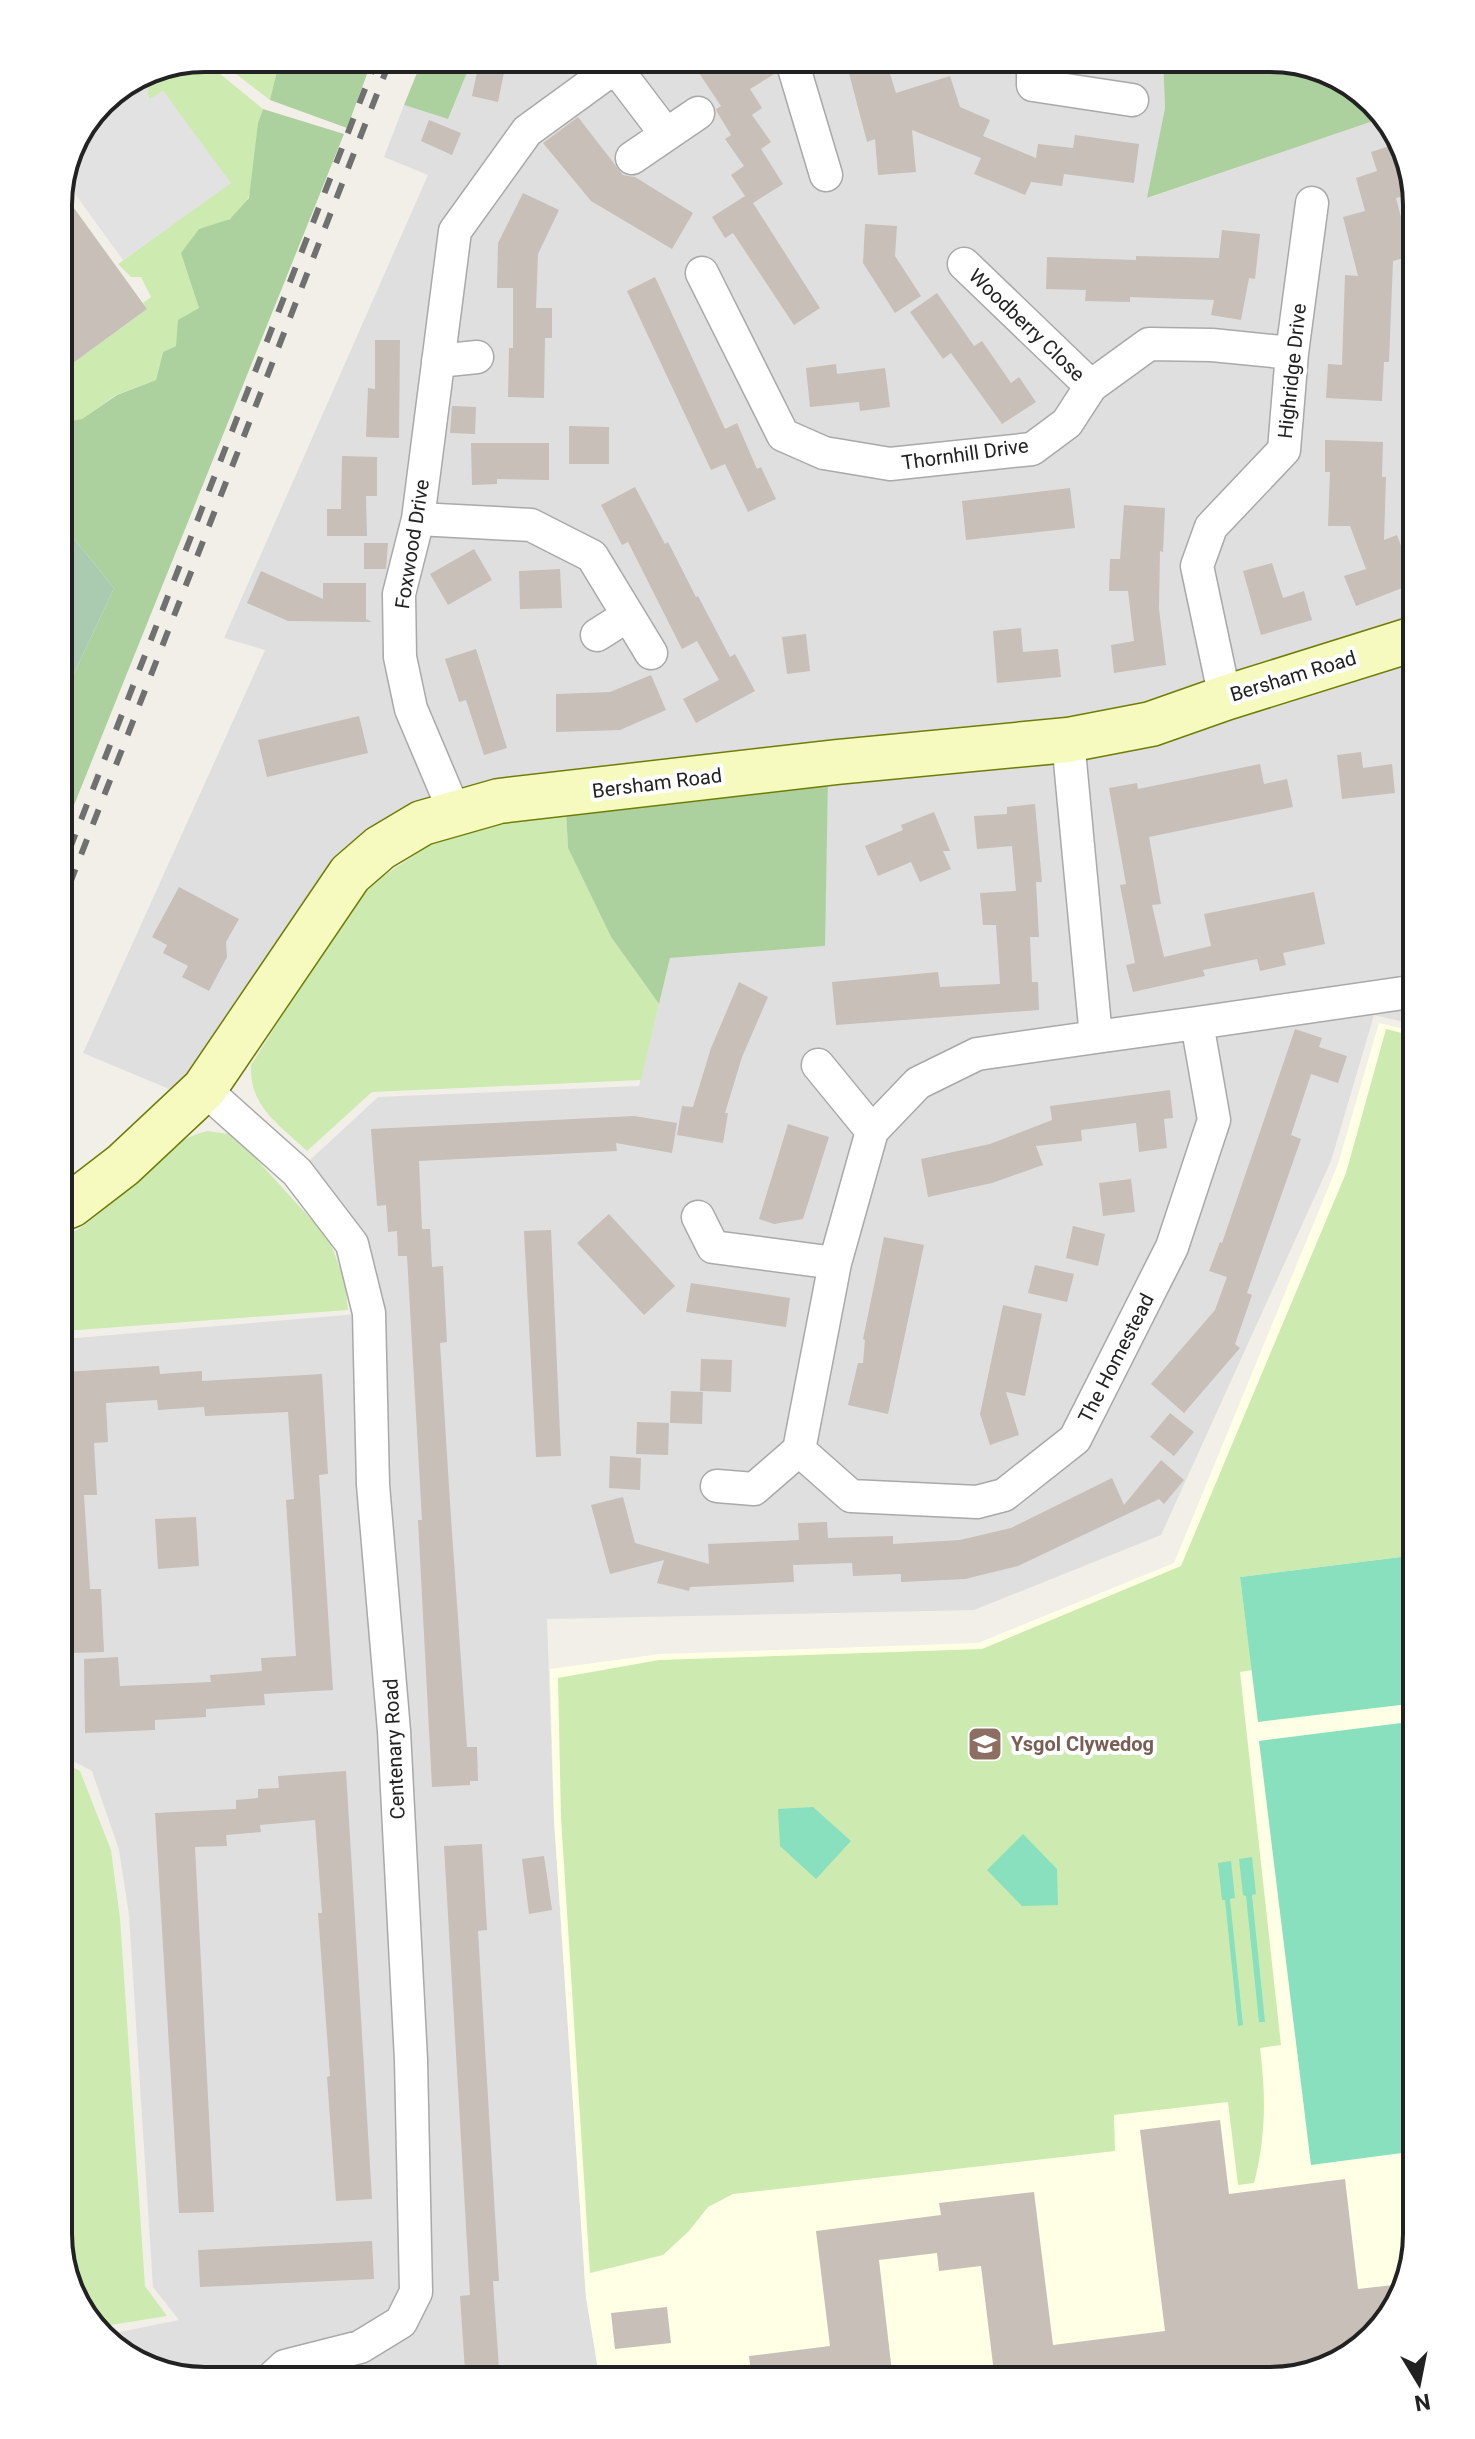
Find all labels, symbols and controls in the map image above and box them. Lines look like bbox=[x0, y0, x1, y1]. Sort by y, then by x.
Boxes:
street label: Woodberry Close bbox=[964, 264, 1090, 386]
street label: Highridge Drive bbox=[1273, 302, 1311, 440]
street label: Thornhill Drive bbox=[900, 433, 1030, 475]
street label: Foxwood Drive bbox=[390, 477, 434, 611]
street label: Bersham Road bbox=[1227, 645, 1359, 707]
street label: Bersham Road bbox=[591, 763, 723, 803]
street label: The Homestead bbox=[1073, 1289, 1159, 1427]
street label: Centenary Road bbox=[378, 1678, 410, 1820]
school or university icon: Ysgol Clywedog bbox=[966, 1725, 1004, 1763]
place label: Ysgol Clywedog bbox=[1011, 1732, 1154, 1756]
north arrow bbox=[1379, 2343, 1459, 2423]
text: N bbox=[1413, 2389, 1432, 2416]

